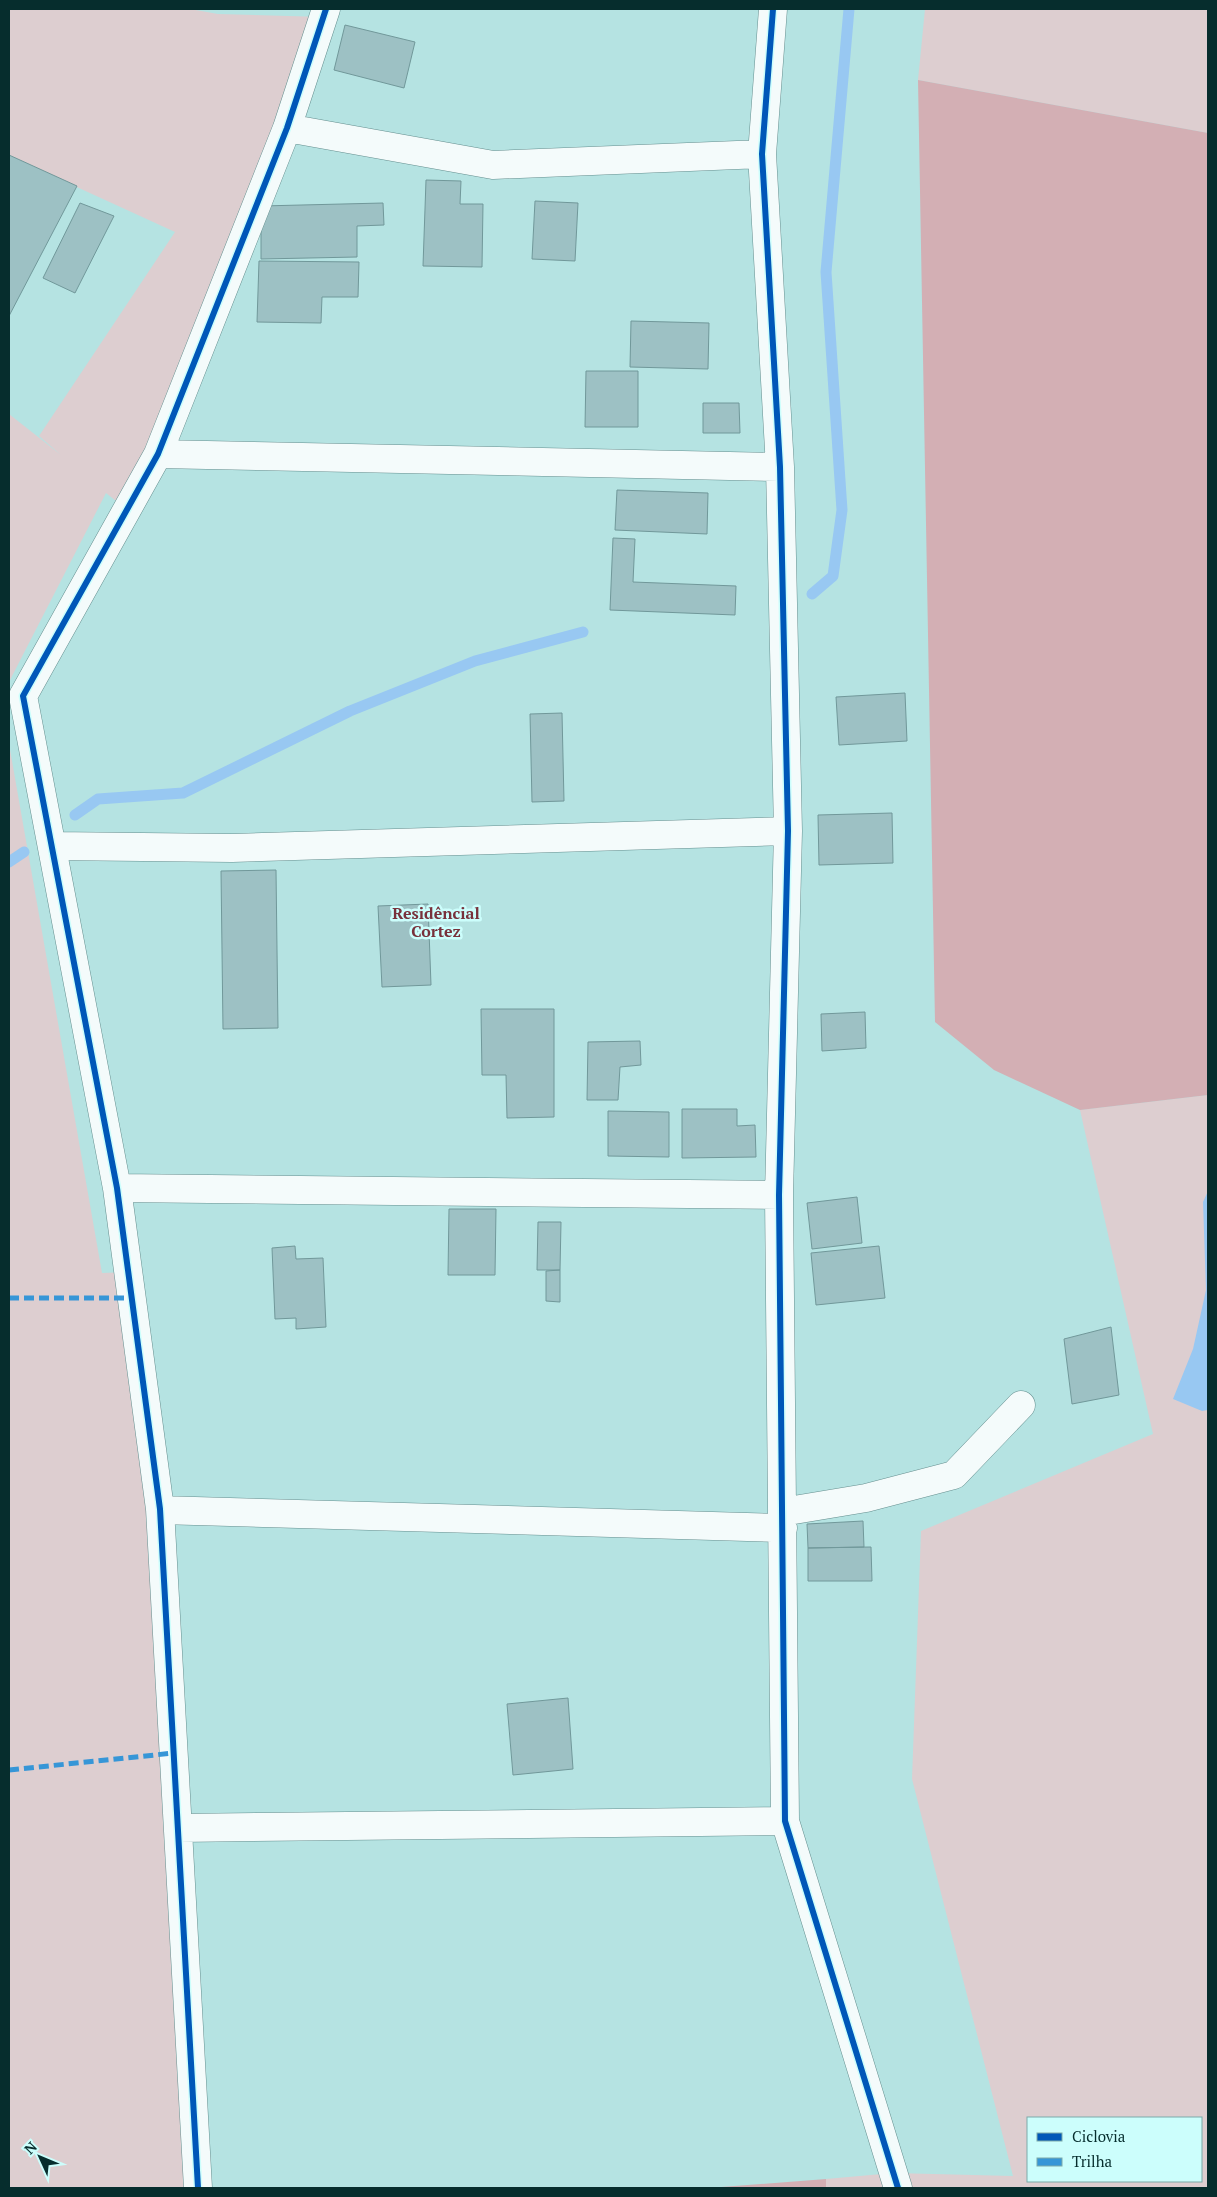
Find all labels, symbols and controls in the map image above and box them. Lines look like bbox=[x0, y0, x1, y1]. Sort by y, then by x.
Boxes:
district label: Residêncial Cortez bbox=[392, 902, 480, 942]
legend bbox=[1027, 2117, 1202, 2182]
text: Ciclovia bbox=[1072, 2126, 1126, 2146]
north arrow bbox=[15, 2132, 65, 2182]
text: N bbox=[20, 2137, 41, 2158]
text: Trilha bbox=[1072, 2151, 1112, 2171]

